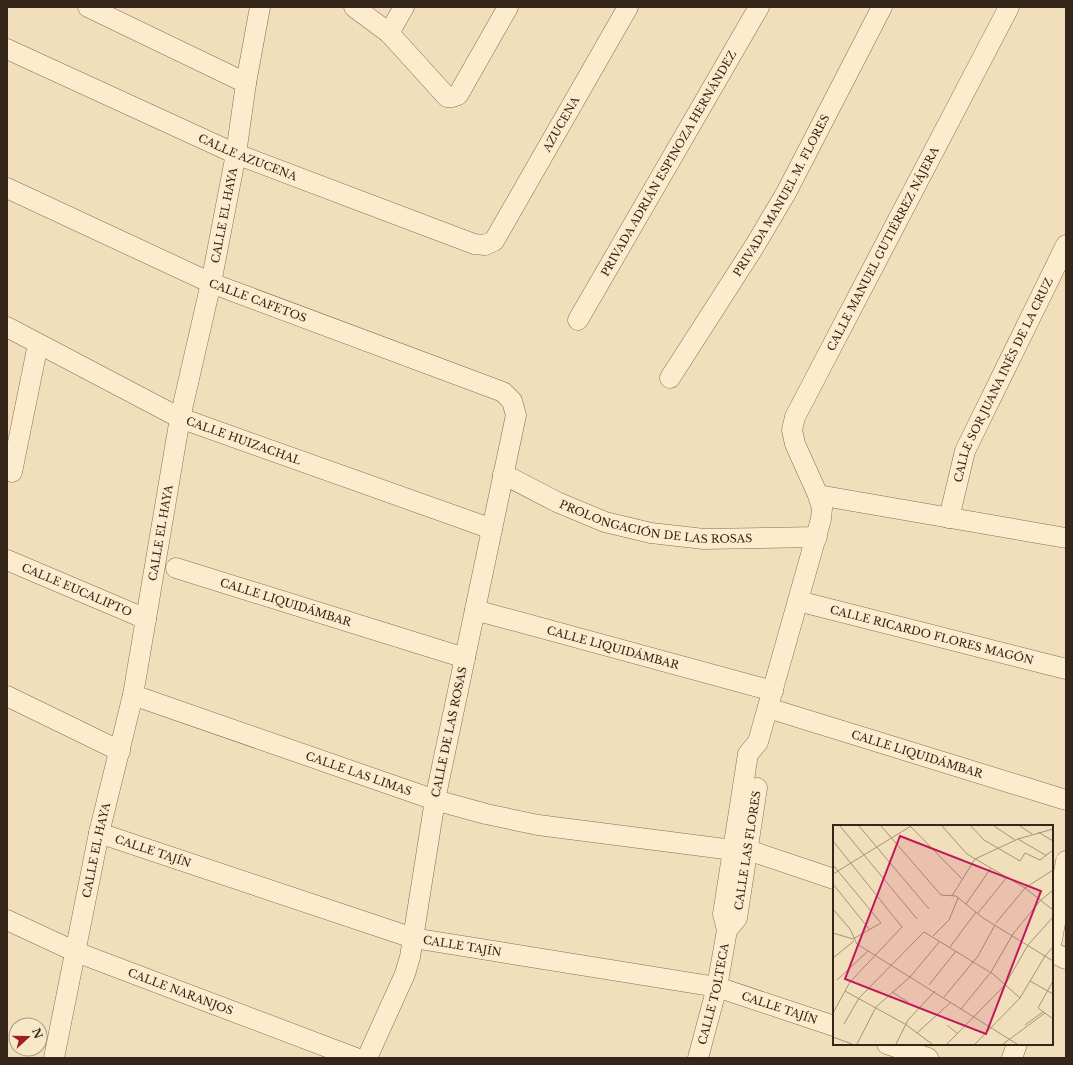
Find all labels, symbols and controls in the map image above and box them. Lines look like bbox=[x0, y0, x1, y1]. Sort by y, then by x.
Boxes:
street label: PRIVADA ADRIÁN ESPINOZA HERNÁNDEZ bbox=[598, 48, 739, 279]
street label: AZUCENA bbox=[539, 93, 583, 155]
street label: PRIVADA MANUEL M. FLORES bbox=[730, 112, 832, 279]
street label: CALLE AZUCENA bbox=[196, 131, 300, 184]
street label: CALLE MANUEL GUTIÉRREZ NÁJERA bbox=[824, 144, 942, 353]
street label: CALLE EL HAYA bbox=[208, 166, 240, 264]
street label: CALLE SOR JUANA INÉS DE LA CRUZ bbox=[951, 275, 1056, 484]
street label: CALLE CAFETOS bbox=[207, 276, 309, 325]
street label: CALLE HUIZACHAL bbox=[184, 414, 303, 468]
street label: CALLE EL HAYA bbox=[145, 483, 176, 582]
street label: PROLONGACIÓN DE LAS ROSAS bbox=[557, 497, 752, 546]
street label: CALLE EUCALIPTO bbox=[20, 560, 134, 619]
street label: CALLE LIQUIDÁMBAR bbox=[218, 575, 353, 629]
street label: CALLE RICARDO FLORES MAGÓN bbox=[828, 602, 1035, 668]
street label: CALLE LIQUIDÁMBAR bbox=[545, 623, 681, 672]
street label: CALLE DE LAS ROSAS bbox=[428, 665, 470, 799]
street label: CALLE LIQUIDÁMBAR bbox=[850, 727, 985, 781]
street label: CALLE LAS LIMAS bbox=[304, 749, 414, 798]
street label: CALLE LAS FLORES bbox=[731, 790, 763, 911]
street label: CALLE EL HAYA bbox=[79, 801, 113, 899]
inset map bbox=[833, 825, 1053, 1045]
street label: CALLE TAJÍN bbox=[113, 832, 193, 870]
street label: CALLE TAJÍN bbox=[422, 933, 503, 959]
street label: CALLE TOLTECA bbox=[695, 941, 732, 1046]
street label: CALLE NARANJOS bbox=[126, 965, 235, 1018]
street label: CALLE TAJÍN bbox=[740, 989, 820, 1027]
north arrow bbox=[8, 1017, 48, 1057]
text: N bbox=[29, 1026, 46, 1041]

